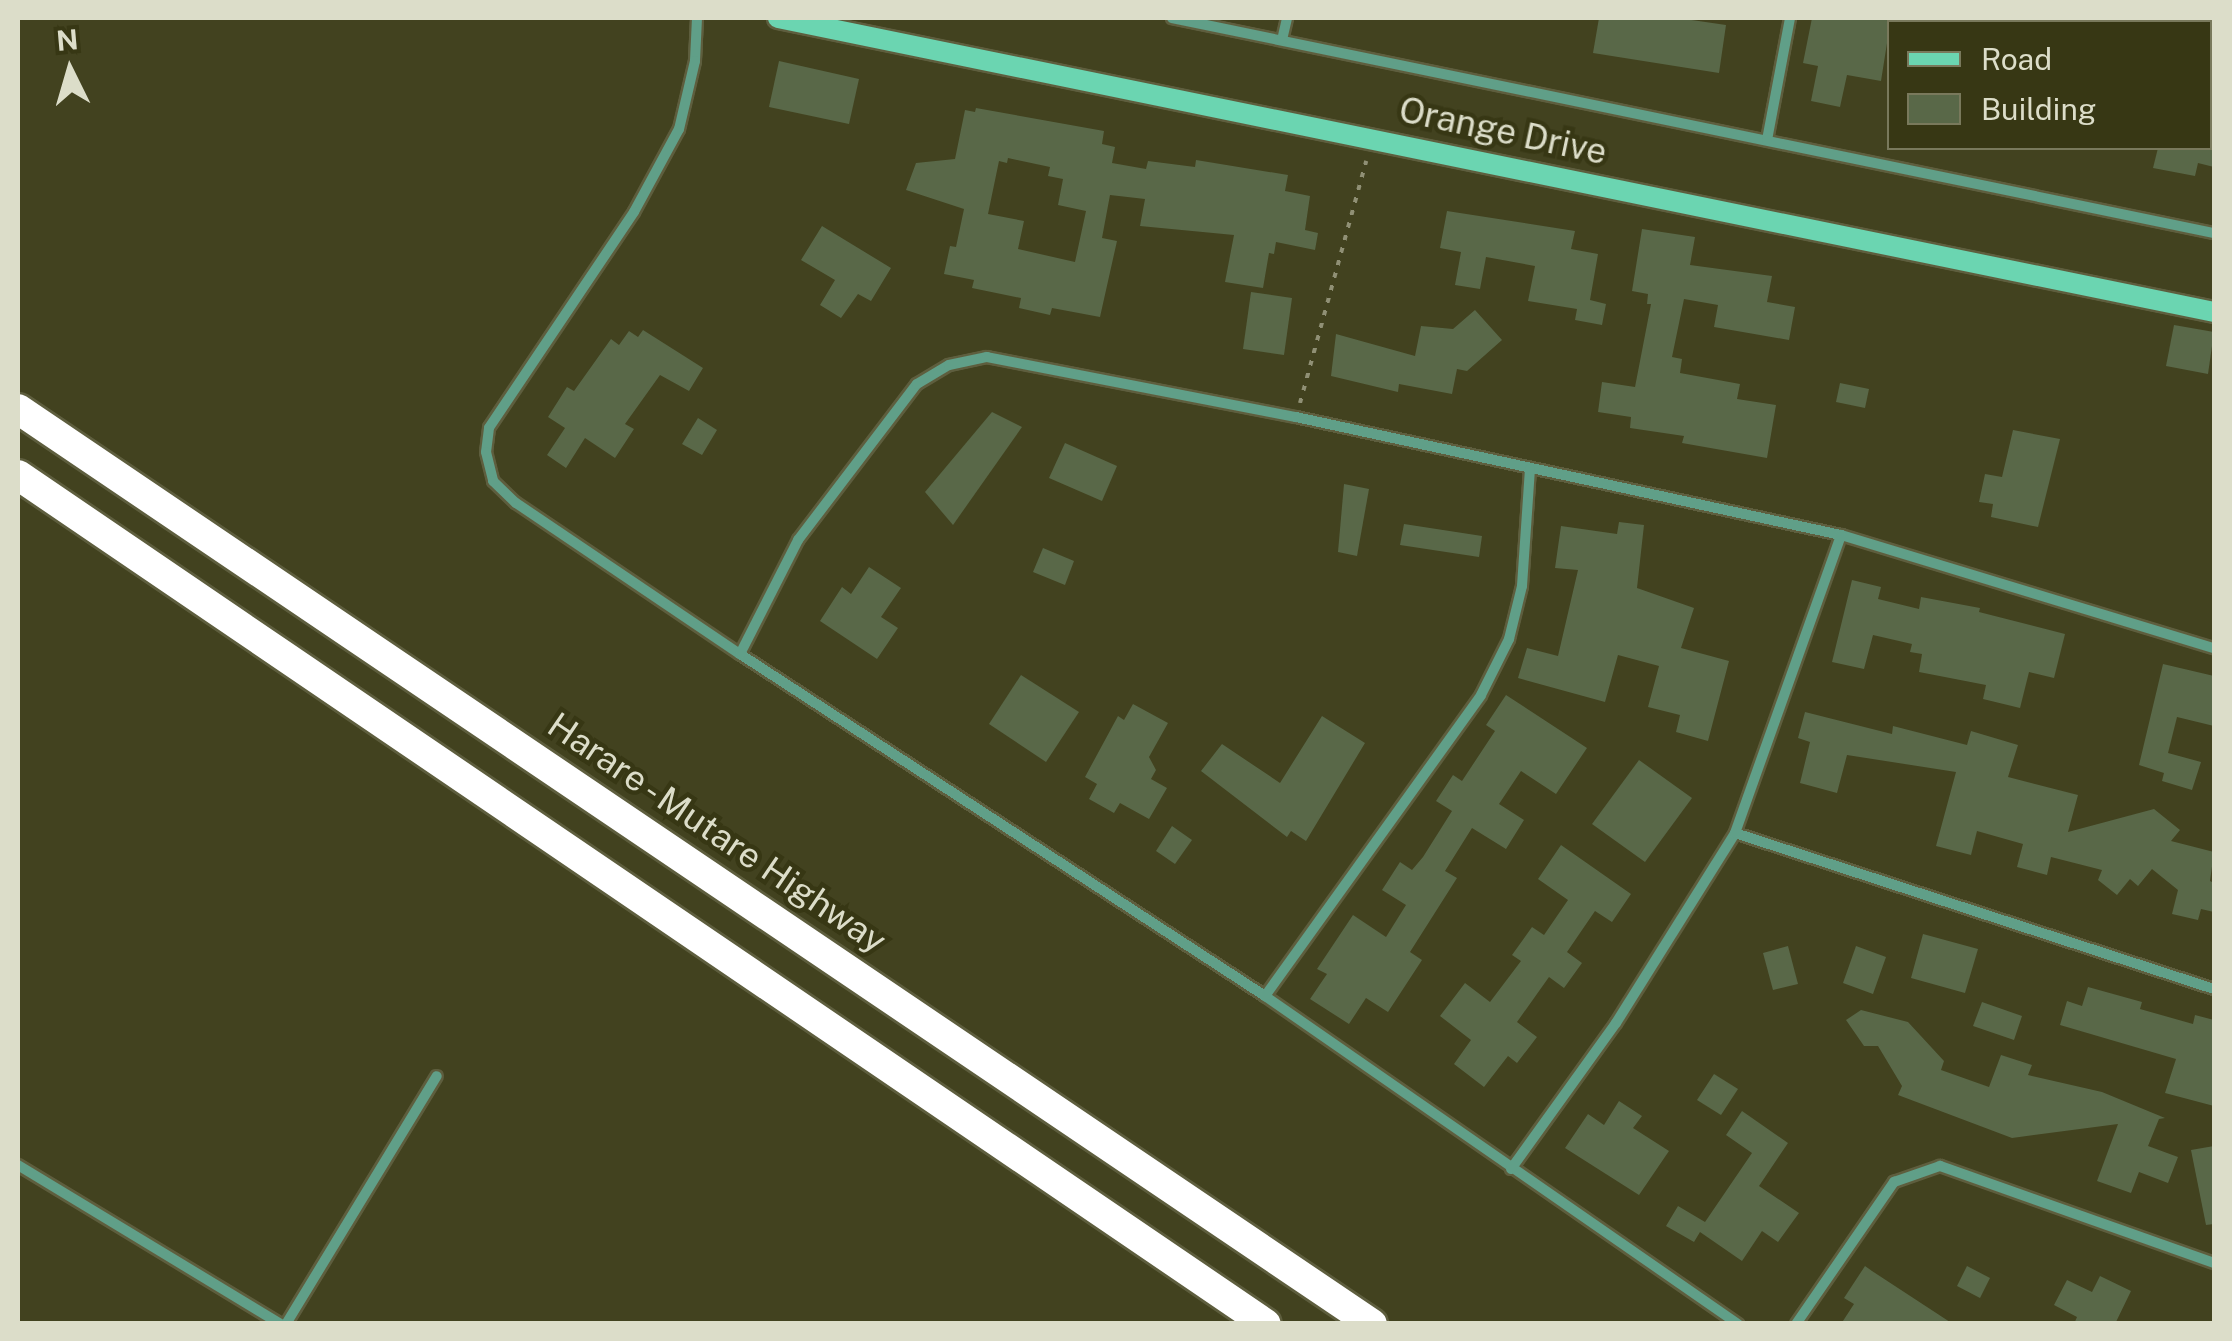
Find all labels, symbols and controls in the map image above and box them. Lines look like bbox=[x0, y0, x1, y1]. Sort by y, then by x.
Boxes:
north arrow bbox=[20, 20, 120, 120]
legend bbox=[1887, 20, 2212, 150]
text: N bbox=[55, 22, 80, 57]
text: Road bbox=[1981, 41, 2052, 77]
street label: Orange Drive bbox=[1395, 88, 1611, 174]
text: Building bbox=[1981, 91, 2096, 127]
street label: Harare - Mutare Highway bbox=[536, 701, 898, 965]

